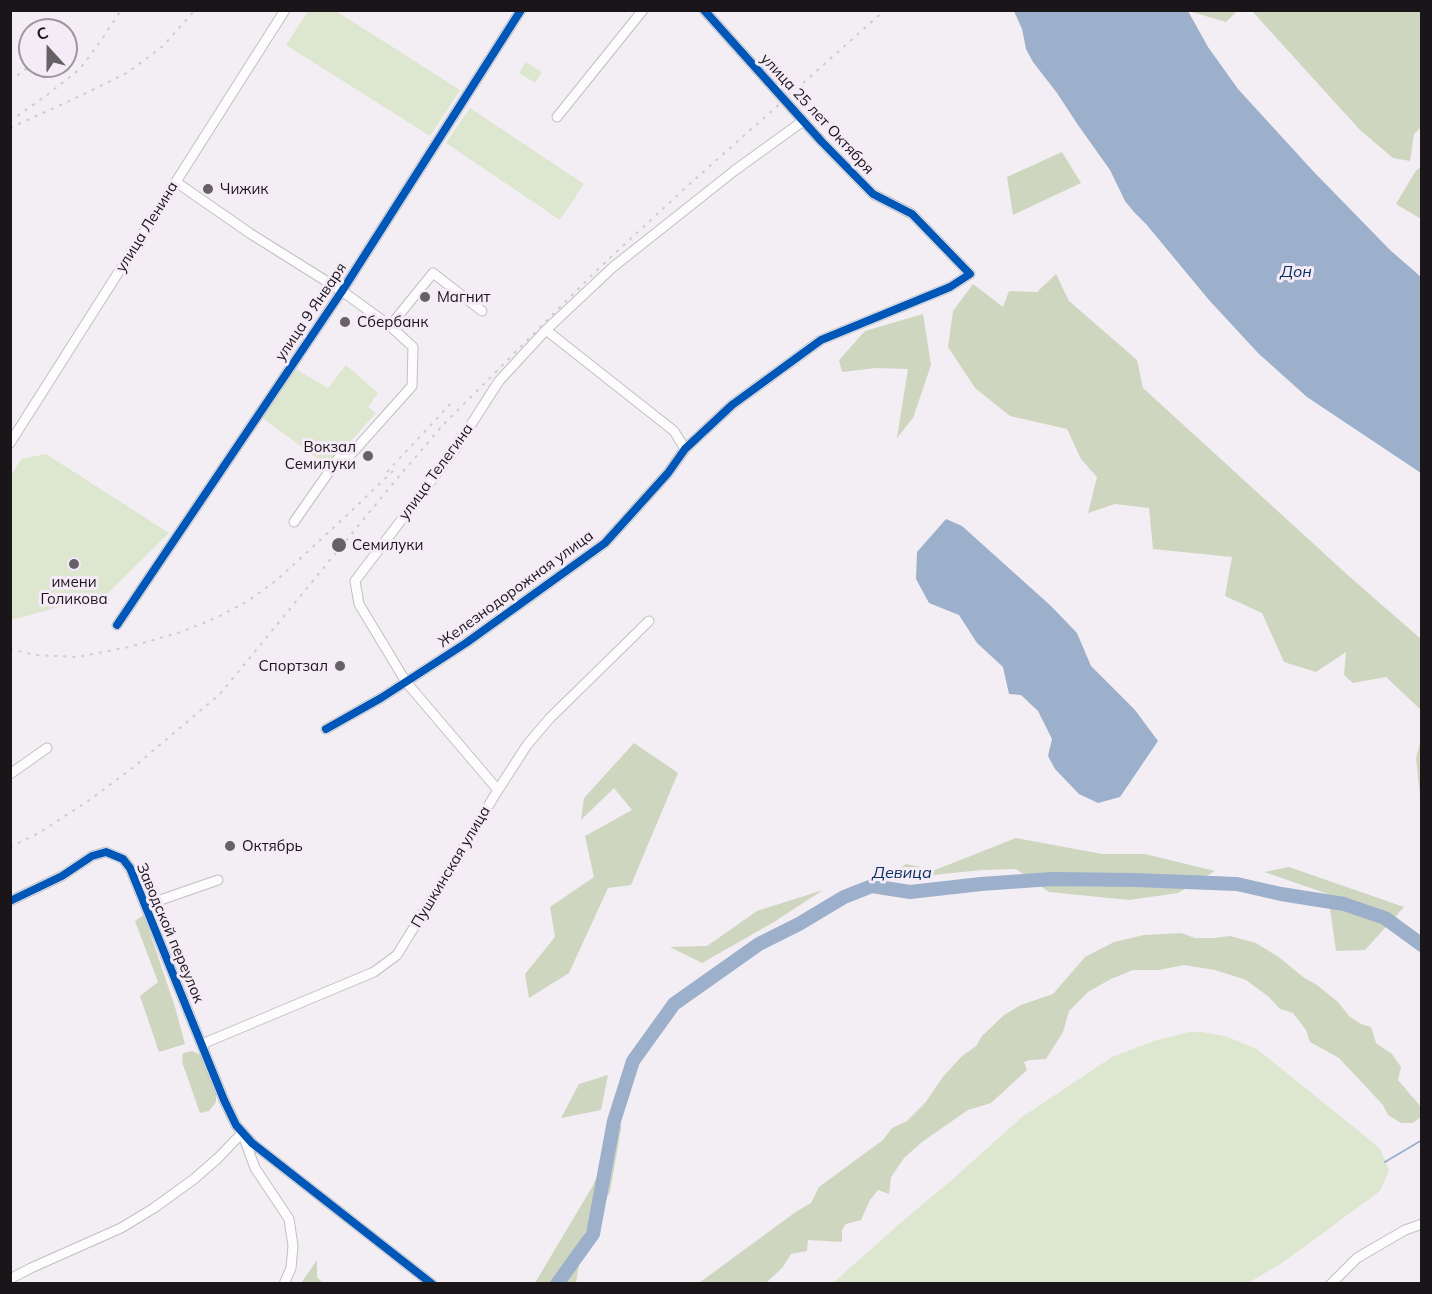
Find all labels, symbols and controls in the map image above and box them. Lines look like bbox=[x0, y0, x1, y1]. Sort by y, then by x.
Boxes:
north arrow bbox=[18, 18, 78, 78]
text: С bbox=[34, 22, 51, 44]
street label: улица 25 лет Октября bbox=[756, 50, 878, 178]
street label: улица Ленина bbox=[112, 178, 182, 276]
place label: Чижик bbox=[220, 180, 268, 198]
marker: Чижик bbox=[201, 182, 215, 196]
street label: улица 9 Января bbox=[271, 259, 351, 365]
water label: Дон bbox=[1280, 262, 1312, 282]
place label: Магнит bbox=[437, 288, 490, 306]
marker: Магнит bbox=[418, 290, 432, 304]
place label: Сбербанк bbox=[357, 313, 428, 331]
marker: Сбербанк bbox=[338, 315, 352, 329]
street label: улица Телегина bbox=[395, 420, 477, 524]
place label: Вокзал Семилуки bbox=[285, 438, 356, 473]
marker: Вокзал Семилуки bbox=[361, 449, 375, 463]
street label: Железнодорожная улица bbox=[435, 527, 597, 651]
marker: Семилуки bbox=[330, 536, 348, 554]
place label: Семилуки bbox=[352, 536, 423, 554]
marker: имени Голикова bbox=[67, 557, 81, 571]
place label: имени Голикова bbox=[40, 573, 108, 608]
place label: Спортзал bbox=[259, 657, 328, 675]
marker: Спортзал bbox=[333, 659, 347, 673]
street label: Пушкинская улица bbox=[408, 803, 494, 931]
place label: Октябрь bbox=[242, 837, 303, 855]
marker: Октябрь bbox=[223, 839, 237, 853]
street label: Заводской переулок bbox=[132, 860, 208, 1006]
water label: Девица bbox=[872, 863, 932, 883]

